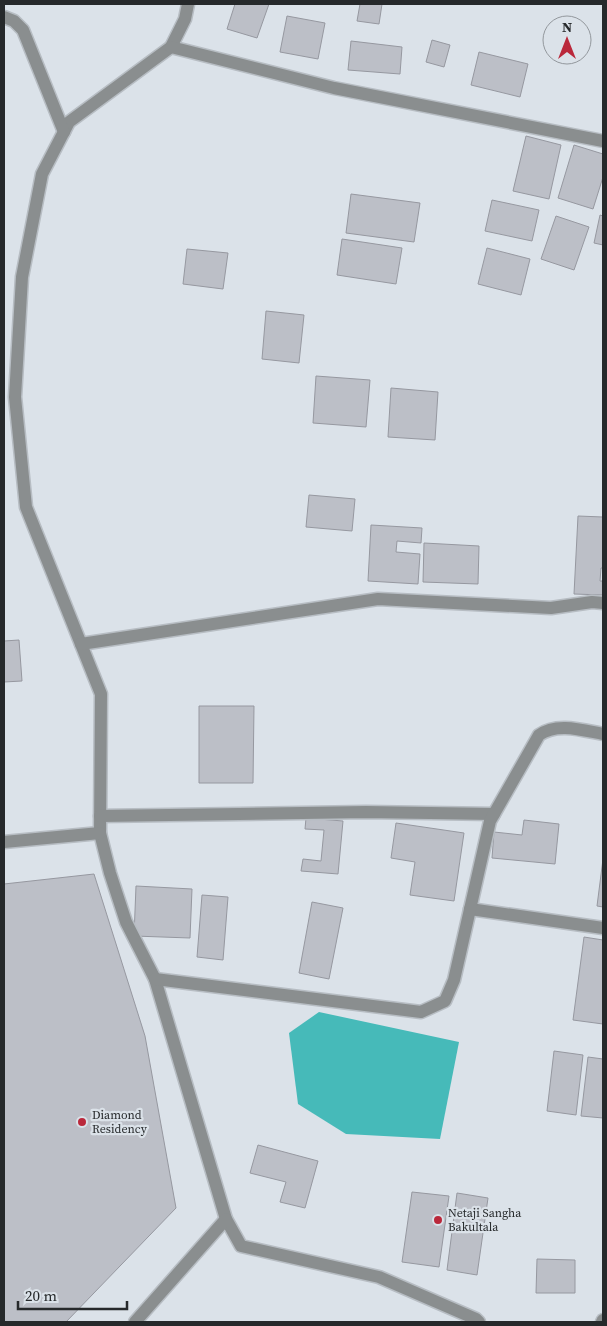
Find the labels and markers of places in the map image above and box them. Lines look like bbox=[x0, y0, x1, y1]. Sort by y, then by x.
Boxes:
place label: Diamond Residency bbox=[92, 1107, 148, 1137]
marker: Diamond Residency bbox=[76, 1116, 88, 1128]
place label: Netaji Sangha Bakultala bbox=[448, 1205, 522, 1235]
marker: Netaji Sangha Bakultala bbox=[432, 1214, 444, 1226]

